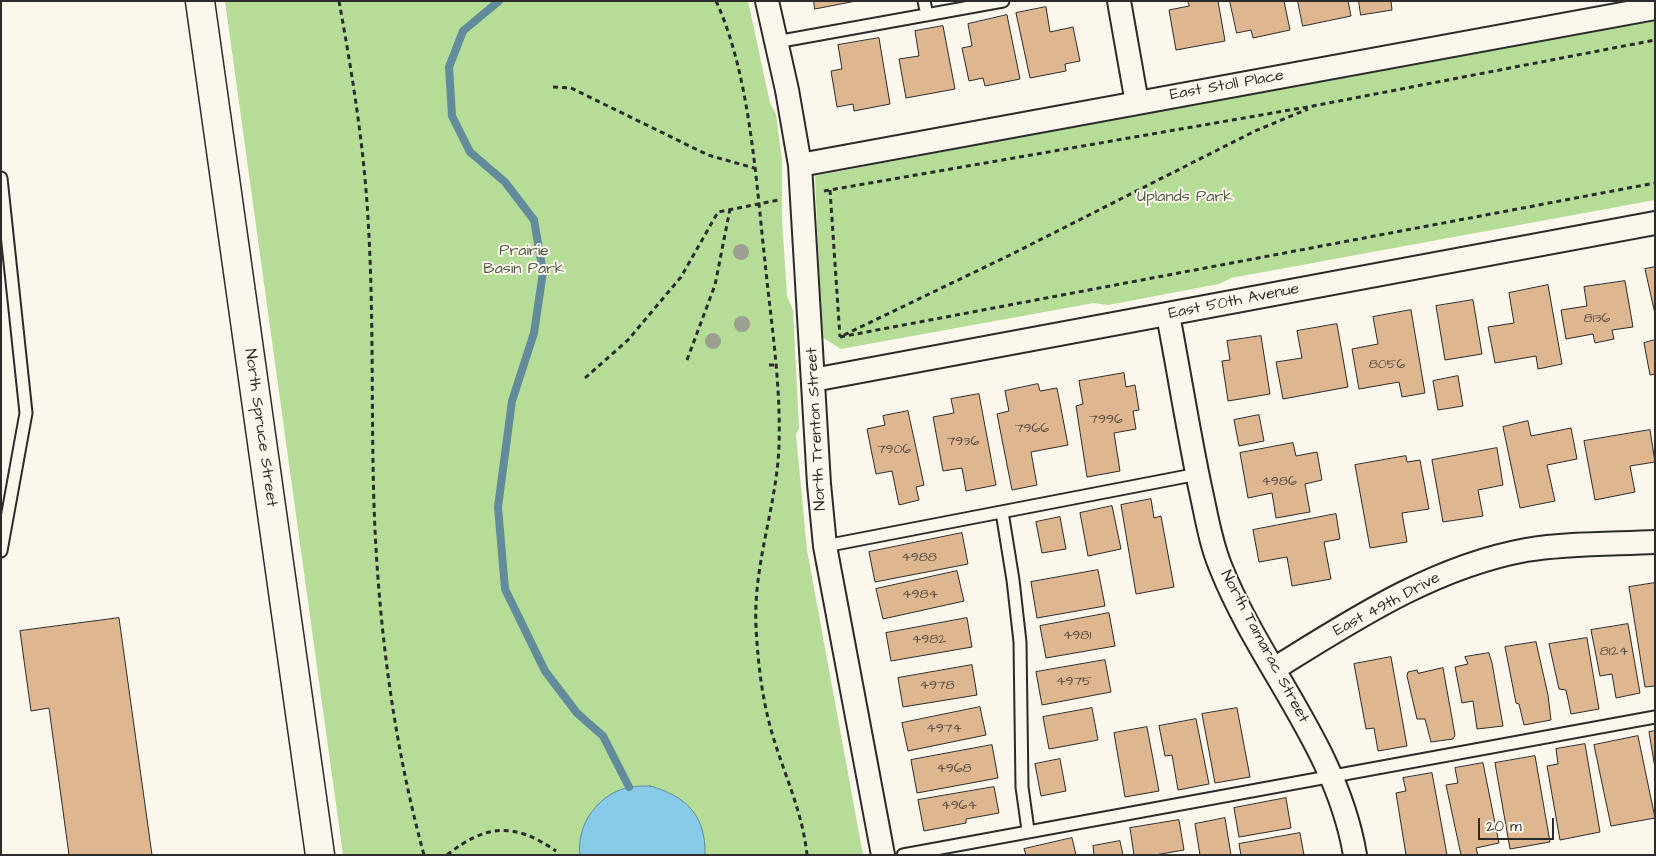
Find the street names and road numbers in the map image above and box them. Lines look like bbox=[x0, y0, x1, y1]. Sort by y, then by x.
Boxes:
street label: East Stoll Place bbox=[1169, 67, 1285, 105]
street label: East 50th Avenue bbox=[1167, 280, 1301, 324]
street label: North Trenton Street bbox=[803, 347, 831, 511]
street label: North Spruce Street bbox=[239, 348, 281, 508]
street label: North Tamarac Street bbox=[1216, 567, 1312, 727]
street label: East 49th Drive bbox=[1330, 569, 1444, 641]

